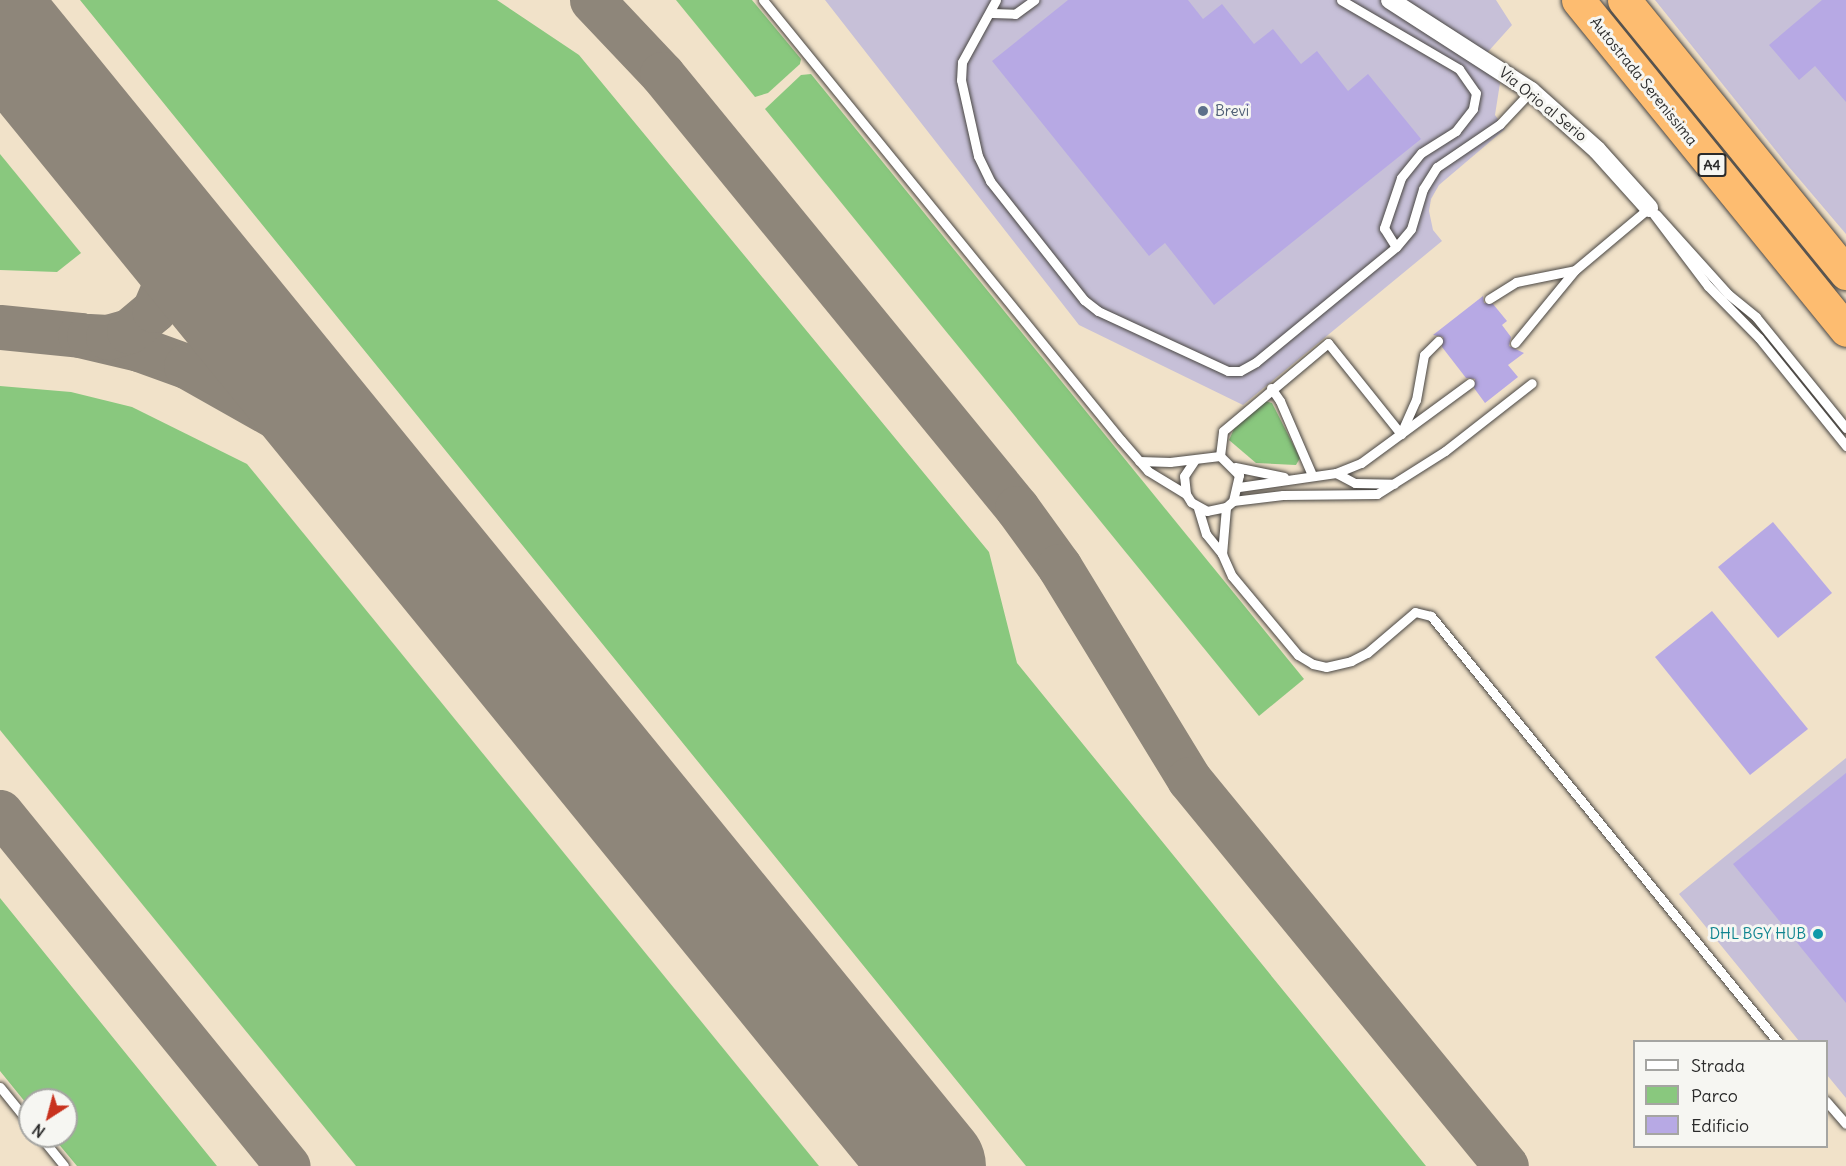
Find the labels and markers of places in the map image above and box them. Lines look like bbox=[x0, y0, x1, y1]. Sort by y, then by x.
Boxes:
place label: Brevi bbox=[1215, 102, 1249, 120]
marker: Brevi bbox=[1196, 104, 1210, 118]
place label: DHL BGY HUB bbox=[1709, 925, 1806, 943]
marker: DHL BGY HUB bbox=[1811, 927, 1825, 941]

